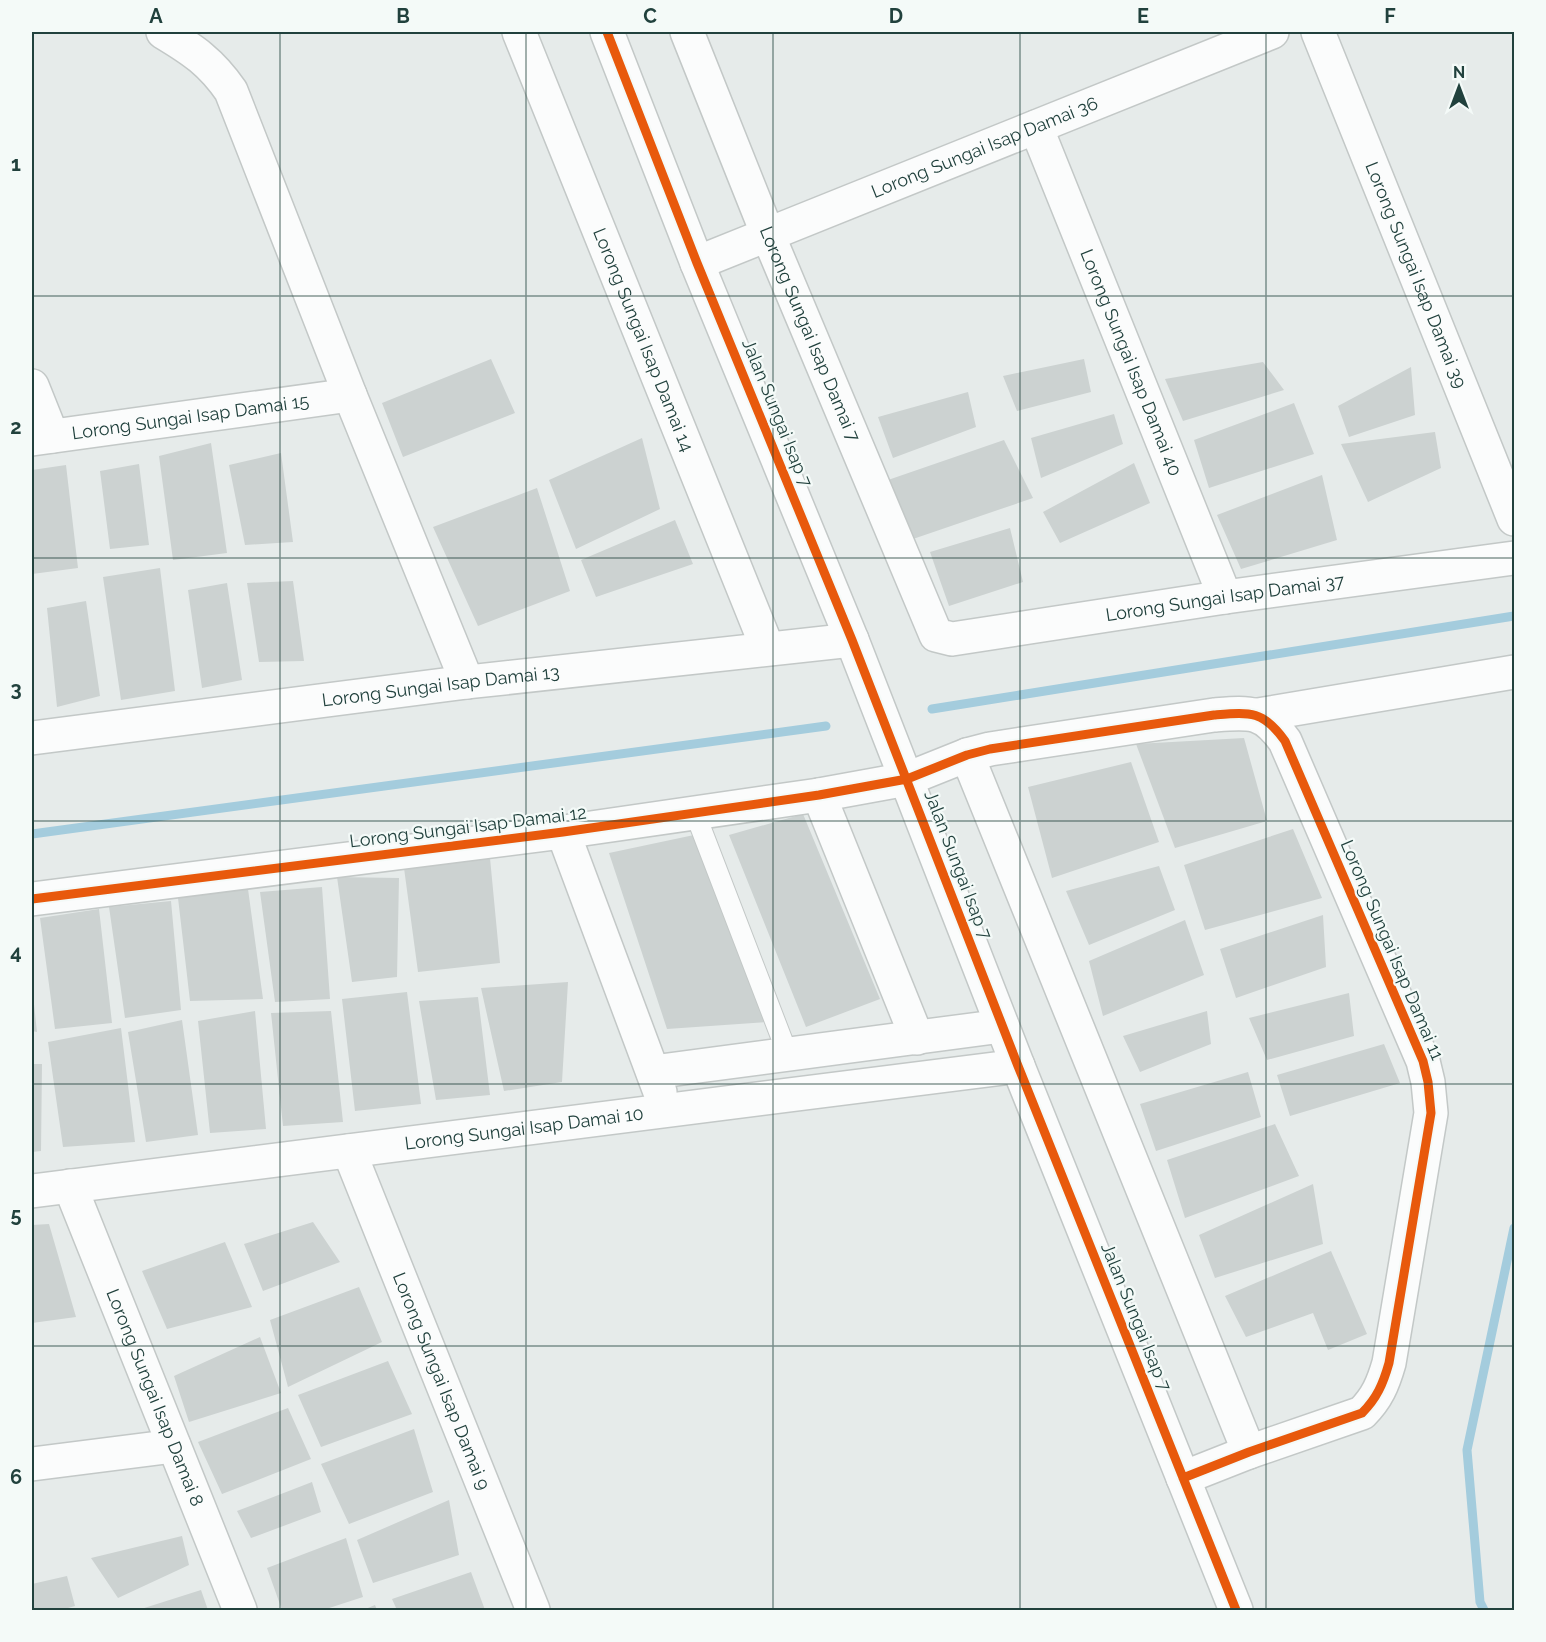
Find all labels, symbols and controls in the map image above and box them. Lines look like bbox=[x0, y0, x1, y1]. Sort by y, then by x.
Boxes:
text: A bbox=[149, 4, 163, 28]
text: B bbox=[396, 4, 410, 28]
text: C bbox=[643, 4, 657, 28]
text: D bbox=[889, 4, 903, 28]
text: E bbox=[1137, 4, 1149, 28]
text: F bbox=[1384, 4, 1396, 28]
north arrow bbox=[1429, 57, 1489, 117]
text: N bbox=[1453, 63, 1465, 82]
street label: Lorong Sungai Isap Damai 36 bbox=[868, 92, 1101, 202]
text: 1 bbox=[11, 152, 21, 176]
street label: Lorong Sungai Isap Damai 39 bbox=[1361, 159, 1471, 391]
street label: Lorong Sungai Isap Damai 7 bbox=[756, 223, 865, 445]
street label: Lorong Sungai Isap Damai 14 bbox=[589, 225, 698, 455]
street label: Lorong Sungai Isap Damai 40 bbox=[1076, 246, 1186, 479]
street label: Jalan Sungai Isap 7 bbox=[738, 336, 817, 490]
street label: Lorong Sungai Isap Damai 15 bbox=[70, 390, 311, 443]
text: 2 bbox=[10, 415, 22, 439]
street label: Lorong Sungai Isap Damai 37 bbox=[1104, 570, 1346, 625]
street label: Lorong Sungai Isap Damai 13 bbox=[321, 661, 560, 711]
text: 3 bbox=[10, 677, 22, 701]
street label: Jalan Sungai Isap 7 bbox=[920, 787, 997, 943]
street label: Lorong Sungai Isap Damai 12 bbox=[348, 802, 588, 851]
street label: Lorong Sungai Isap Damai 11 bbox=[1336, 837, 1449, 1063]
text: 4 bbox=[10, 940, 22, 964]
street label: Lorong Sungai Isap Damai 10 bbox=[403, 1103, 645, 1154]
text: 5 bbox=[10, 1203, 22, 1227]
street label: Jalan Sungai Isap 7 bbox=[1097, 1240, 1176, 1394]
street label: Lorong Sungai Isap Damai 9 bbox=[389, 1269, 495, 1493]
street label: Lorong Sungai Isap Damai 8 bbox=[102, 1286, 208, 1509]
text: 6 bbox=[10, 1465, 22, 1489]

